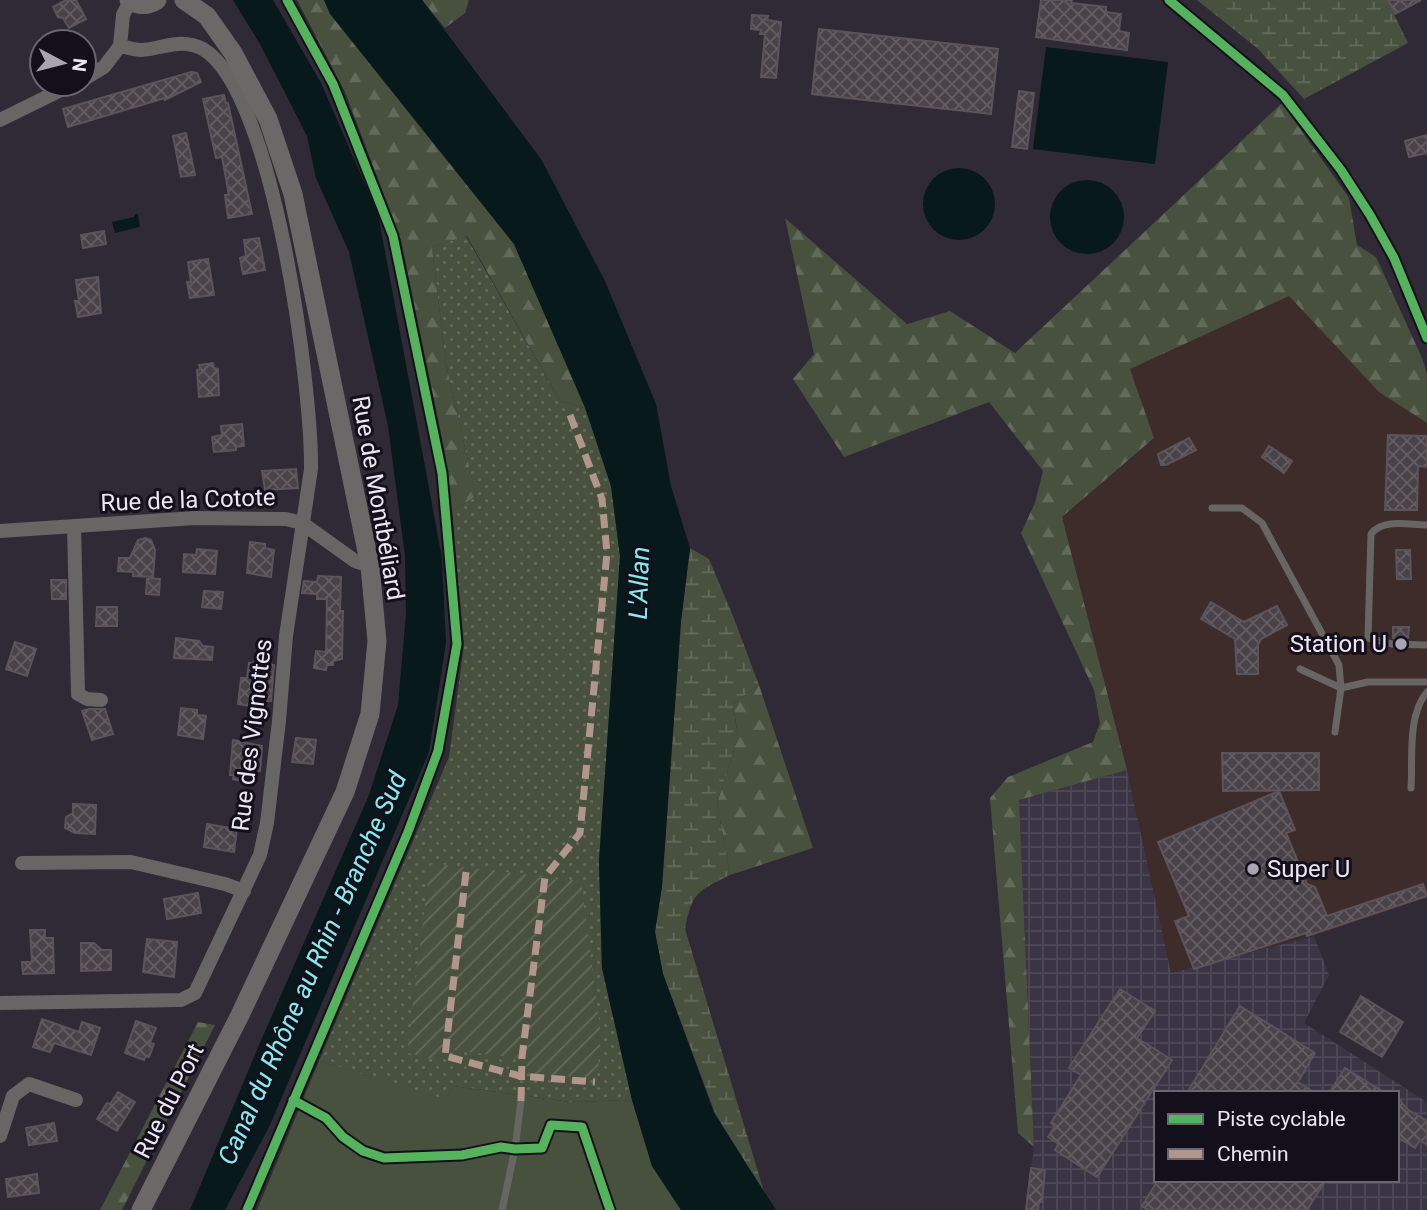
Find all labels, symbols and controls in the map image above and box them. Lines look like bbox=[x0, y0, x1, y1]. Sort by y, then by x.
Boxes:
north arrow bbox=[28, 28, 98, 98]
text: N bbox=[67, 57, 92, 73]
street label: Rue de Montbéliard bbox=[346, 394, 410, 602]
street label: Rue de la Cotote bbox=[100, 483, 276, 517]
water label: L'Allan bbox=[623, 546, 655, 620]
place label: Station U bbox=[1290, 630, 1387, 658]
marker: Station U bbox=[1393, 636, 1409, 652]
street label: Rue des Vignottes bbox=[226, 637, 278, 833]
water label: Canal du Rhône au Rhin - Branche Sud bbox=[211, 766, 413, 1169]
place label: Super U bbox=[1267, 855, 1350, 883]
marker: Super U bbox=[1245, 861, 1261, 877]
street label: Rue du Port bbox=[128, 1039, 210, 1163]
legend bbox=[1154, 1091, 1399, 1182]
text: Piste cyclable bbox=[1217, 1107, 1346, 1131]
text: Chemin bbox=[1217, 1142, 1289, 1166]

